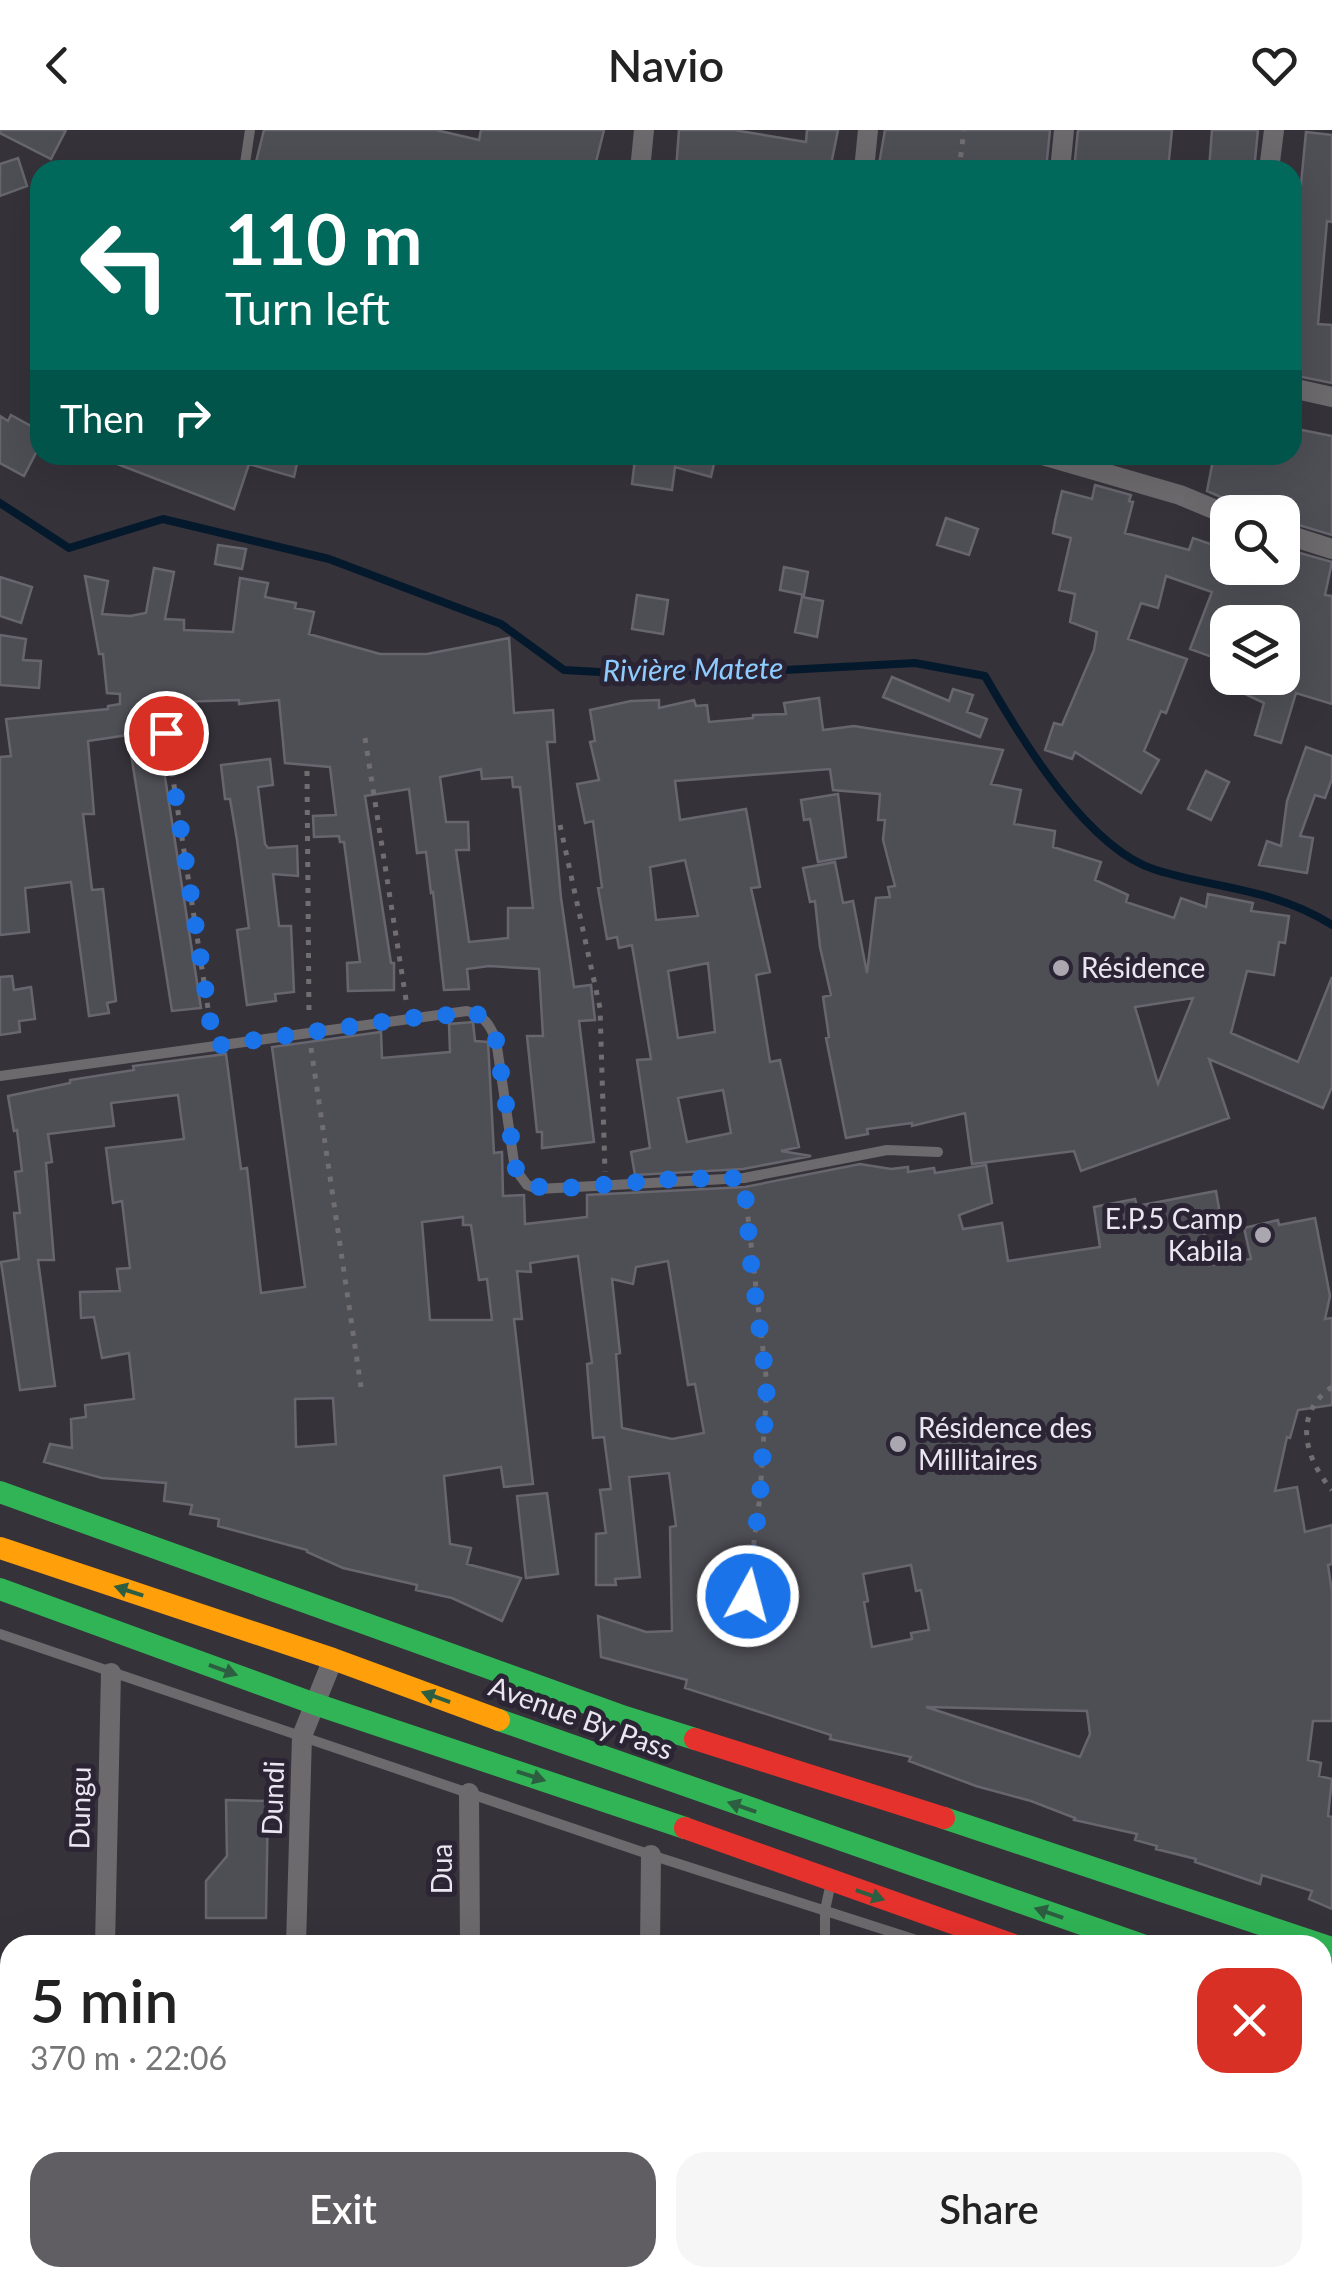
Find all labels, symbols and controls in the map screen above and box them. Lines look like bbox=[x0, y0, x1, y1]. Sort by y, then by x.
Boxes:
icon: back bbox=[30, 38, 85, 93]
text: Navio bbox=[608, 38, 724, 92]
icon: heart bbox=[1247, 38, 1302, 93]
text: 110 m bbox=[225, 196, 422, 280]
icon: left bbox=[60, 200, 190, 330]
text: Turn left bbox=[225, 281, 390, 335]
icon: right bbox=[165, 390, 220, 445]
text: Then bbox=[60, 395, 145, 441]
map controls bbox=[1210, 495, 1300, 695]
button: search bbox=[1210, 495, 1300, 585]
button: layers bbox=[1210, 605, 1300, 695]
water label: Rivière Matete bbox=[602, 648, 784, 688]
pin bbox=[124, 691, 209, 776]
icon: arrive bbox=[139, 706, 194, 761]
place label: Résidence bbox=[1081, 950, 1205, 984]
marker: Résidence bbox=[1050, 957, 1072, 979]
place label: E.P.5 Camp Kabila bbox=[1105, 1201, 1243, 1267]
marker: E.P.5 Camp Kabila bbox=[1252, 1224, 1274, 1246]
place label: Résidence des Millitaires bbox=[918, 1410, 1092, 1476]
marker: Résidence des Millitaires bbox=[887, 1433, 909, 1455]
position arrow bbox=[696, 1544, 800, 1648]
one-way arrow bbox=[114, 1583, 144, 1598]
one-way arrow bbox=[209, 1663, 239, 1678]
street label: Avenue By Pass bbox=[485, 1668, 678, 1766]
one-way arrow bbox=[421, 1689, 451, 1704]
street label: Dundi bbox=[254, 1760, 290, 1836]
street label: Dungu bbox=[61, 1766, 97, 1850]
one-way arrow bbox=[516, 1769, 546, 1784]
one-way arrow bbox=[727, 1799, 757, 1814]
street label: Dua bbox=[424, 1844, 458, 1894]
one-way arrow bbox=[856, 1888, 886, 1903]
one-way arrow bbox=[1034, 1905, 1064, 1920]
text: 5 min bbox=[30, 1964, 178, 2036]
button: close bbox=[1197, 1968, 1302, 2073]
text: 370 m · 22:06 bbox=[30, 2038, 227, 2077]
button: Exit bbox=[30, 2152, 656, 2267]
button: Share bbox=[676, 2152, 1302, 2267]

